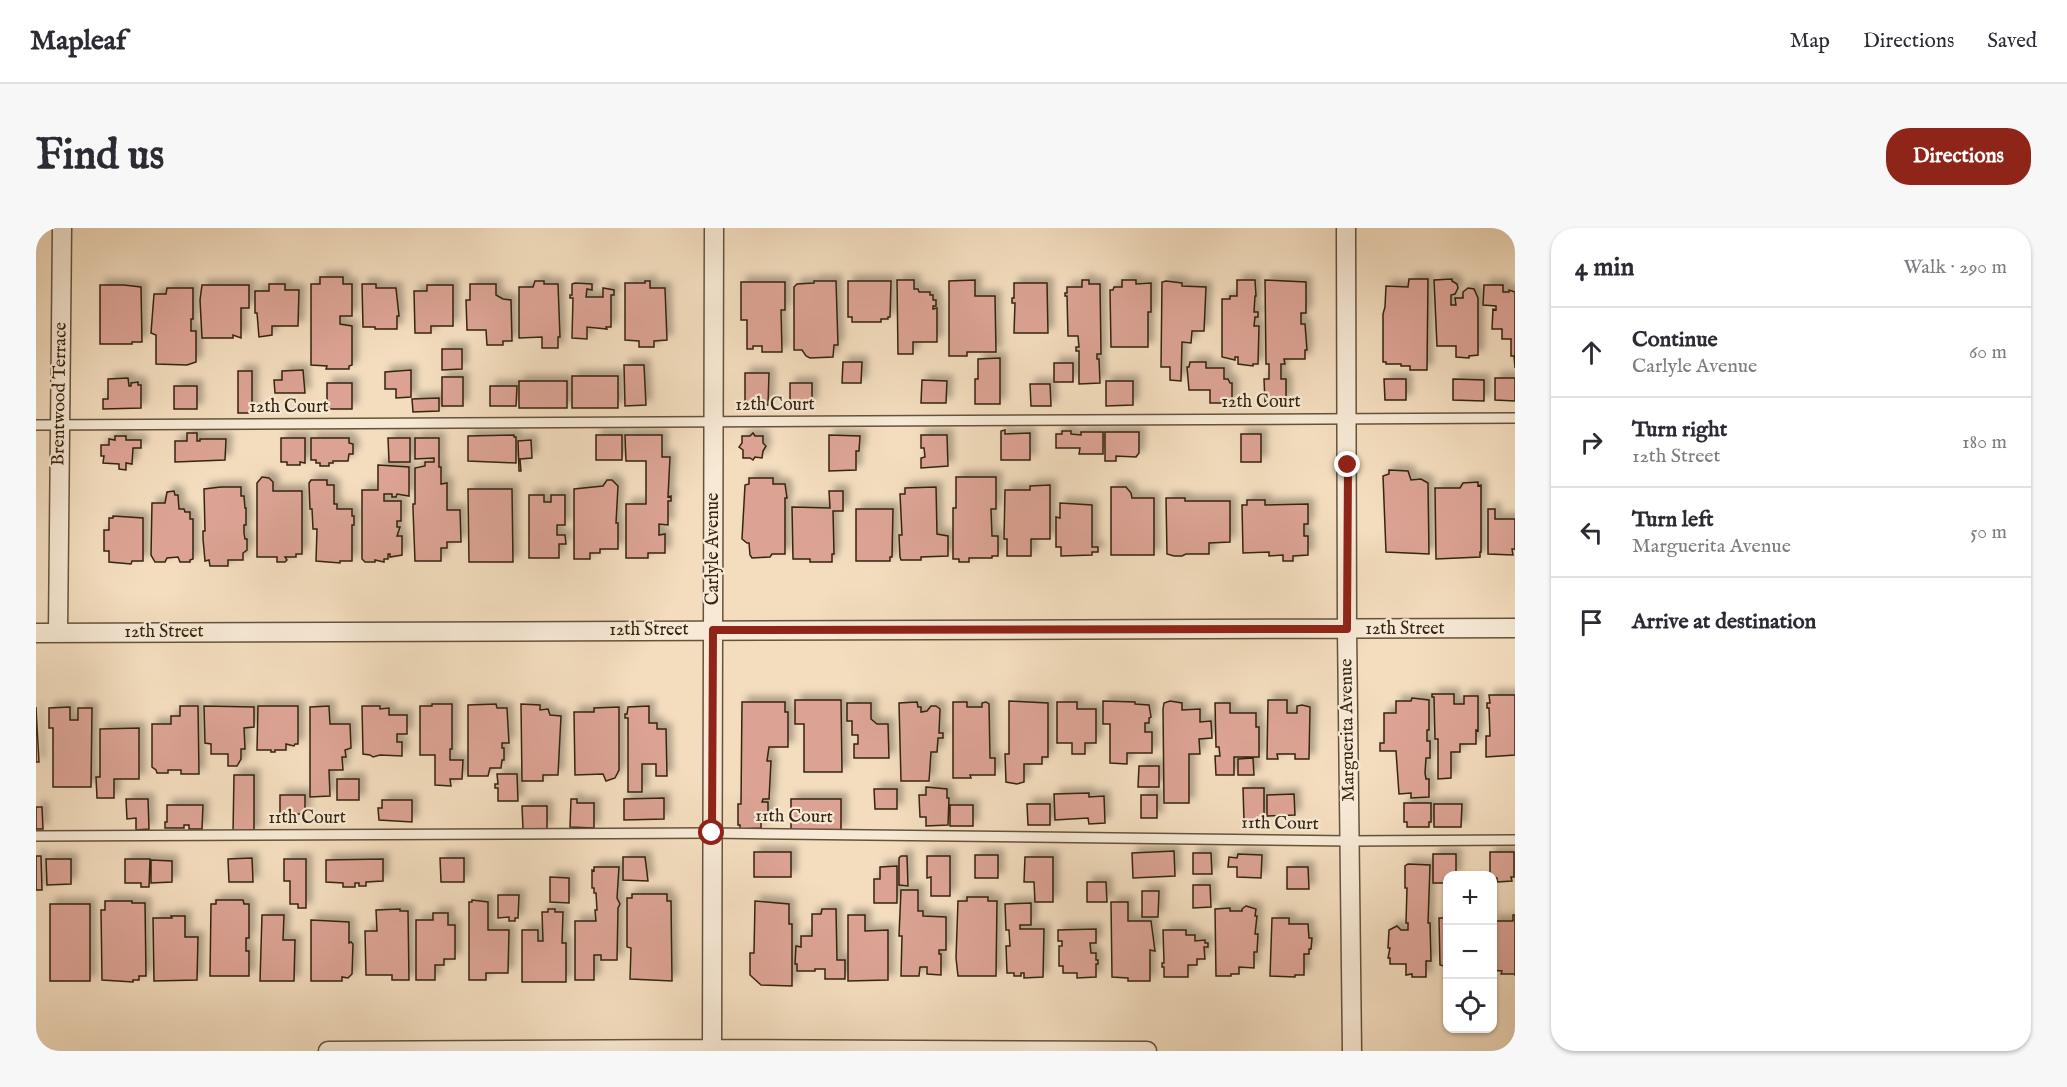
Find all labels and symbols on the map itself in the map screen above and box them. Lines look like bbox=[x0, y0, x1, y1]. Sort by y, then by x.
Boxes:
street label: Brentwood Terrace bbox=[47, 322, 73, 466]
street label: 12th Court bbox=[1221, 391, 1301, 414]
street label: 12th Court bbox=[735, 394, 815, 417]
street label: 12th Court bbox=[249, 396, 329, 419]
route end bbox=[1334, 451, 1360, 477]
street label: Carlyle Avenue bbox=[702, 493, 725, 605]
street label: 12th Street bbox=[1365, 618, 1445, 641]
street label: 12th Street bbox=[609, 619, 689, 642]
street label: 12th Street bbox=[124, 621, 204, 644]
street label: Marguerita Avenue bbox=[1335, 658, 1361, 802]
street label: 11th Court bbox=[755, 805, 833, 829]
street label: 11th Court bbox=[268, 807, 346, 830]
street label: 11th Court bbox=[1241, 812, 1319, 836]
route start bbox=[698, 819, 724, 845]

